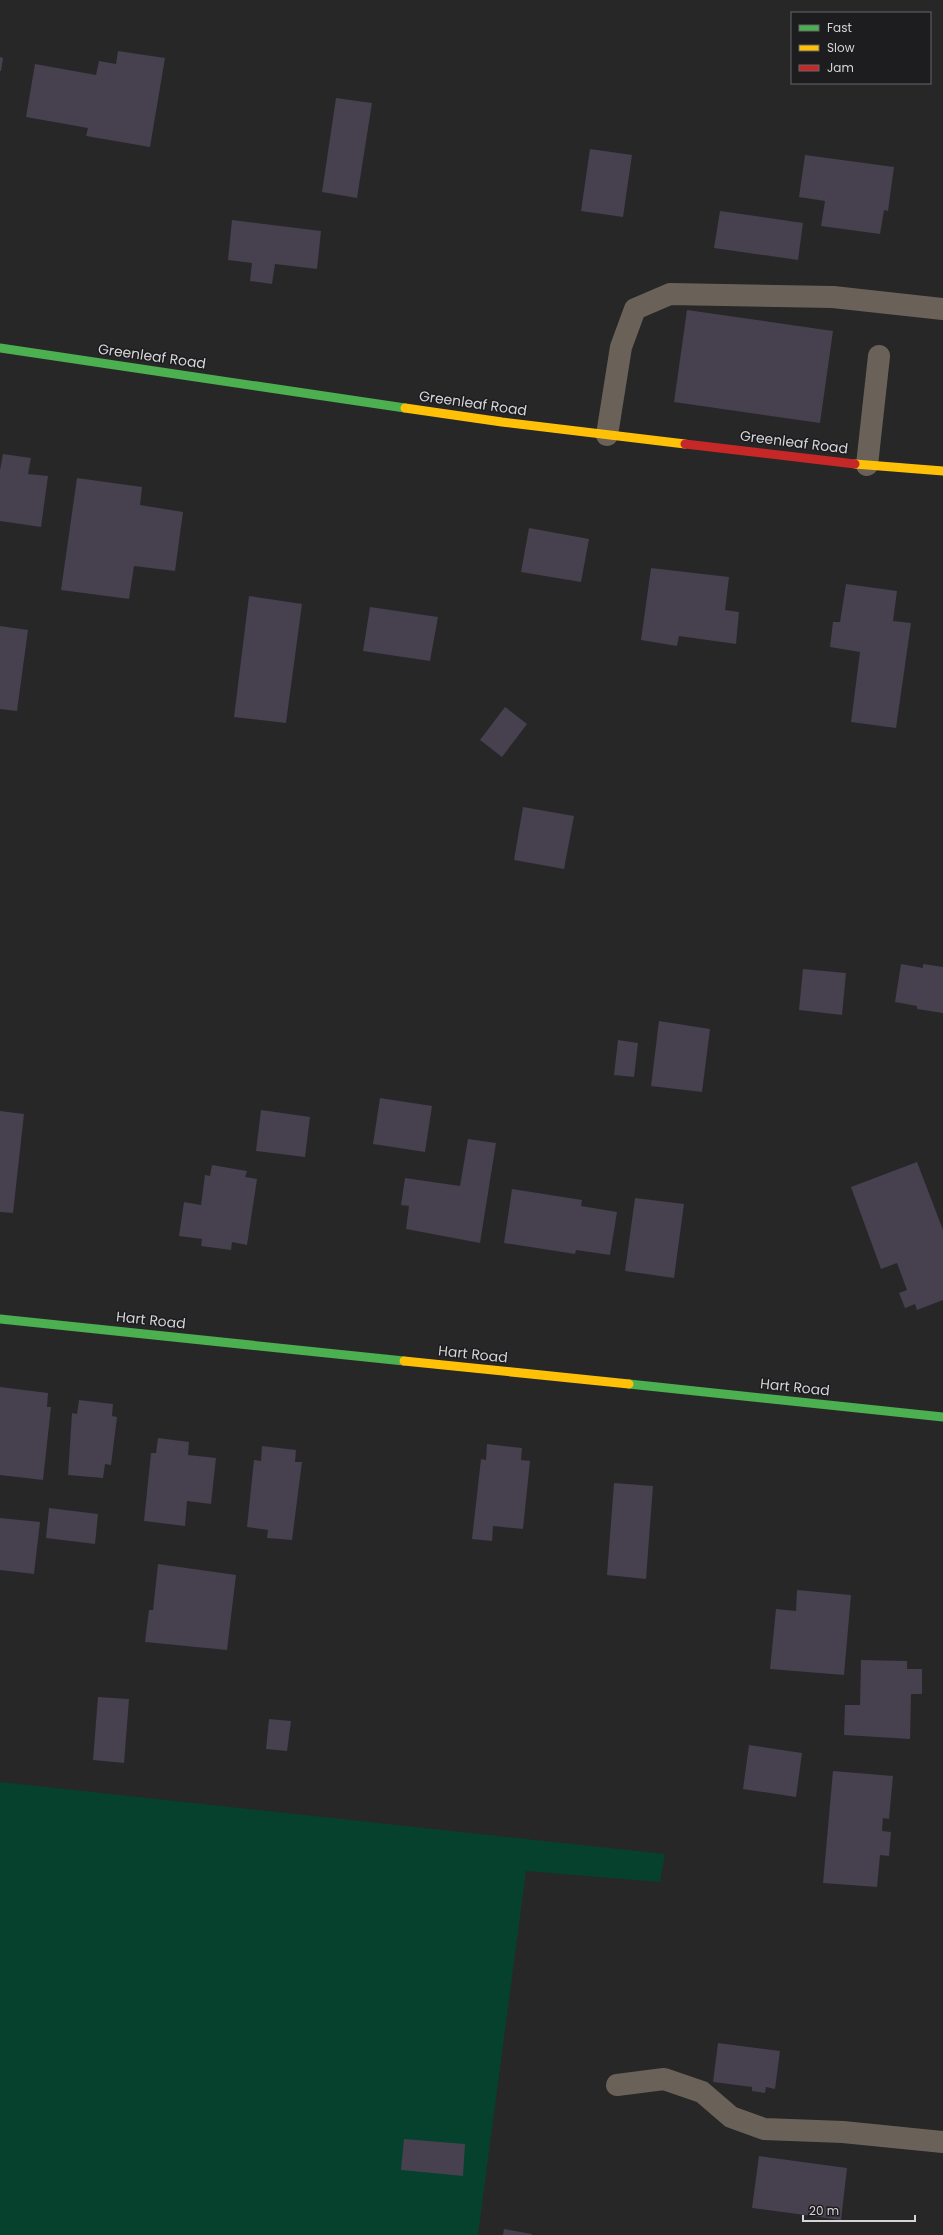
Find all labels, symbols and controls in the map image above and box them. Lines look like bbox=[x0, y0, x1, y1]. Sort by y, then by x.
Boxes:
legend bbox=[791, 12, 931, 84]
text: Fast bbox=[827, 19, 852, 36]
text: Slow bbox=[827, 39, 855, 56]
text: Jam bbox=[827, 59, 854, 76]
street label: Greenleaf Road bbox=[97, 339, 207, 373]
street label: Greenleaf Road bbox=[418, 386, 528, 420]
street label: Greenleaf Road bbox=[739, 425, 849, 459]
street label: Hart Road bbox=[115, 1306, 187, 1334]
street label: Hart Road bbox=[437, 1340, 509, 1368]
street label: Hart Road bbox=[759, 1373, 831, 1401]
scale bar bbox=[803, 2197, 915, 2223]
text: 20 m bbox=[809, 2202, 839, 2219]

